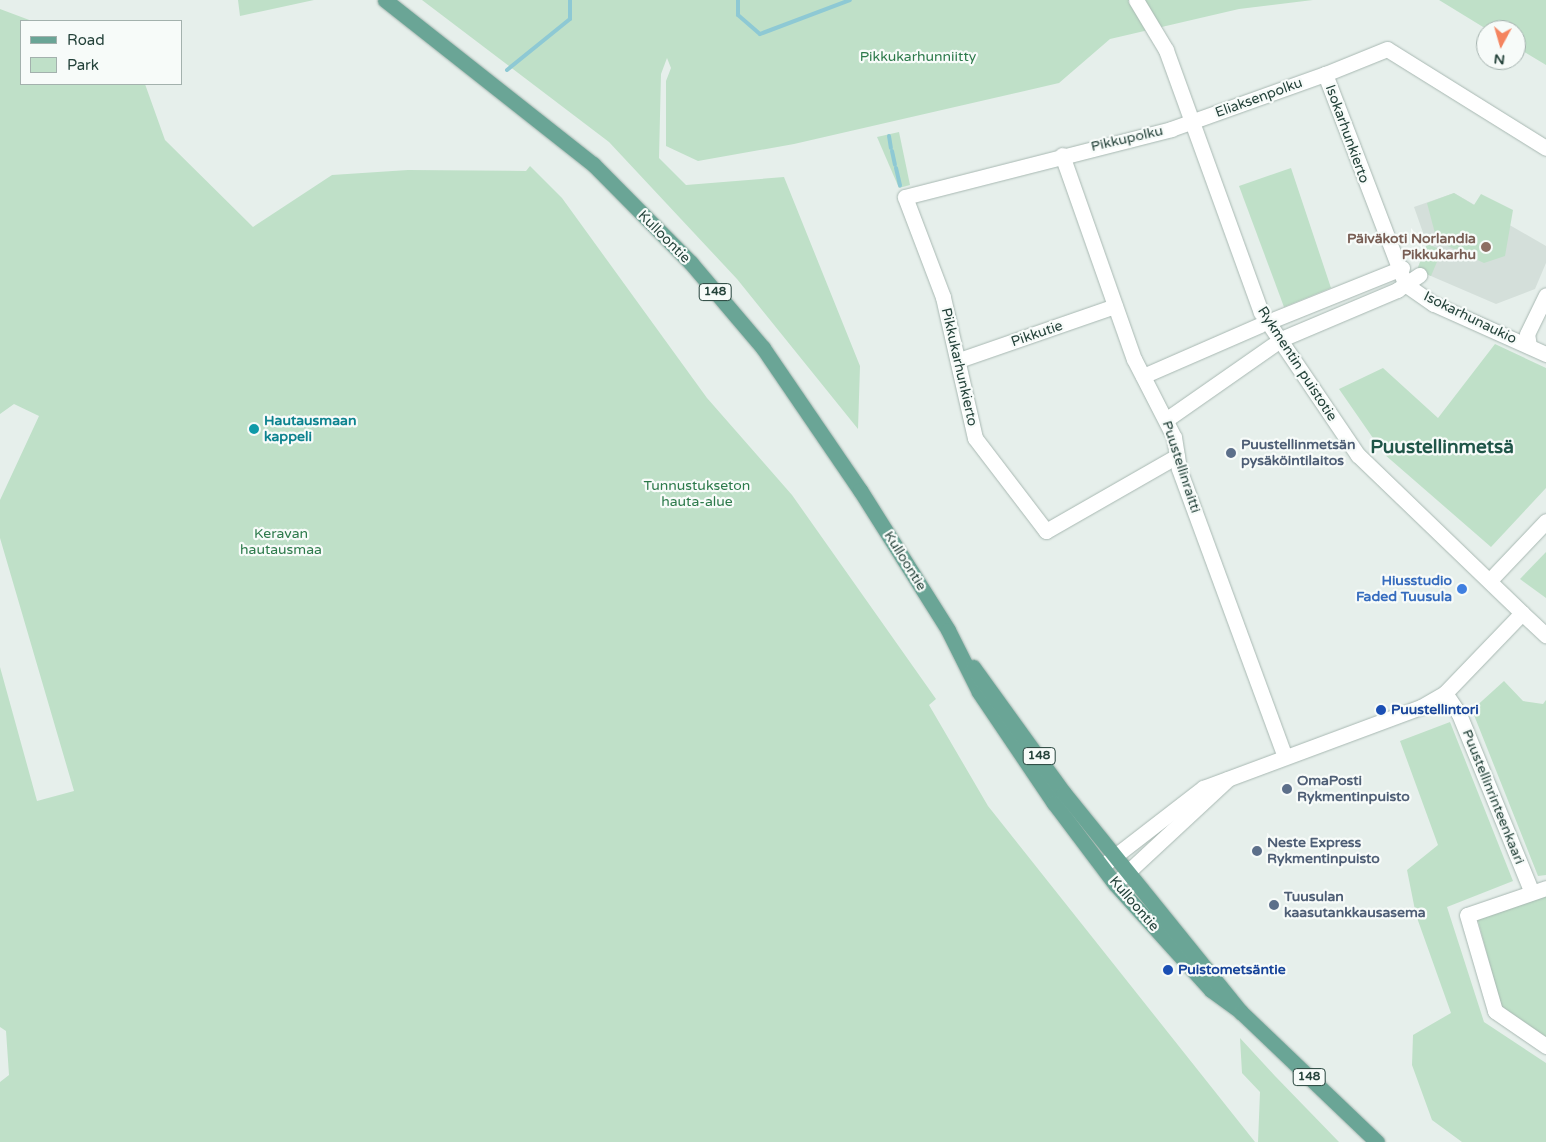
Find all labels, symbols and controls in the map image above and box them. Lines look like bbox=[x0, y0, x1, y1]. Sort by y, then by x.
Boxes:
legend bbox=[20, 20, 182, 85]
north arrow bbox=[1476, 20, 1526, 70]
text: Road bbox=[67, 31, 105, 49]
park label: Pikkukarhunniitty bbox=[860, 49, 976, 65]
text: N bbox=[1493, 50, 1506, 68]
text: Park bbox=[67, 56, 99, 74]
street label: Eliaksenpolku bbox=[1213, 74, 1305, 122]
street label: Isokarhunkierto bbox=[1321, 83, 1373, 185]
street label: Pikkupolku bbox=[1089, 123, 1165, 155]
street label: Kulloontie bbox=[634, 207, 694, 267]
place label: Päiväkoti Norlandia Pikkukarhu bbox=[1347, 231, 1476, 264]
marker: Päiväkoti Norlandia Pikkukarhu bbox=[1480, 241, 1492, 253]
road number: 148 bbox=[698, 282, 732, 302]
street label: Isokarhunaukio bbox=[1421, 288, 1519, 348]
street label: Rykmentin puistotie bbox=[1254, 304, 1340, 424]
street label: Pikkukarhunkierto bbox=[937, 306, 981, 428]
street label: Pikkutie bbox=[1009, 317, 1065, 351]
place label: Hautausmaan kappeli bbox=[264, 413, 356, 446]
street label: Puustellinraitti bbox=[1158, 419, 1204, 515]
marker: Hautausmaan kappeli bbox=[248, 423, 260, 435]
place label: Puustellinmetsän pysäköintilaitos bbox=[1241, 437, 1355, 470]
district label: Puustellinmetsä bbox=[1370, 437, 1514, 459]
marker: Puustellinmetsän pysäköintilaitos bbox=[1225, 447, 1237, 459]
park label: Tunnustukseton hauta-alue bbox=[644, 478, 750, 511]
park label: Keravan hautausmaa bbox=[240, 526, 322, 558]
street label: Kulloontie bbox=[880, 528, 930, 594]
place label: Hiusstudio Faded Tuusula bbox=[1356, 573, 1452, 606]
marker: Hiusstudio Faded Tuusula bbox=[1456, 583, 1468, 595]
place label: Puustellintori bbox=[1391, 702, 1479, 718]
marker: Puustellintori bbox=[1375, 704, 1387, 716]
street label: Puustellinrinteenkaari bbox=[1458, 727, 1528, 867]
road number: 148 bbox=[1022, 746, 1056, 766]
place label: OmaPosti Rykmentinpuisto bbox=[1297, 773, 1410, 806]
marker: OmaPosti Rykmentinpuisto bbox=[1281, 783, 1293, 795]
place label: Neste Express Rykmentinpuisto bbox=[1267, 835, 1380, 868]
marker: Neste Express Rykmentinpuisto bbox=[1251, 845, 1263, 857]
street label: Kulloontie bbox=[1106, 873, 1162, 935]
place label: Tuusulan kaasutankkausasema bbox=[1284, 889, 1426, 922]
marker: Tuusulan kaasutankkausasema bbox=[1268, 899, 1280, 911]
place label: Puistometsäntie bbox=[1178, 962, 1286, 978]
marker: Puistometsäntie bbox=[1162, 964, 1174, 976]
road number: 148 bbox=[1292, 1068, 1326, 1086]

